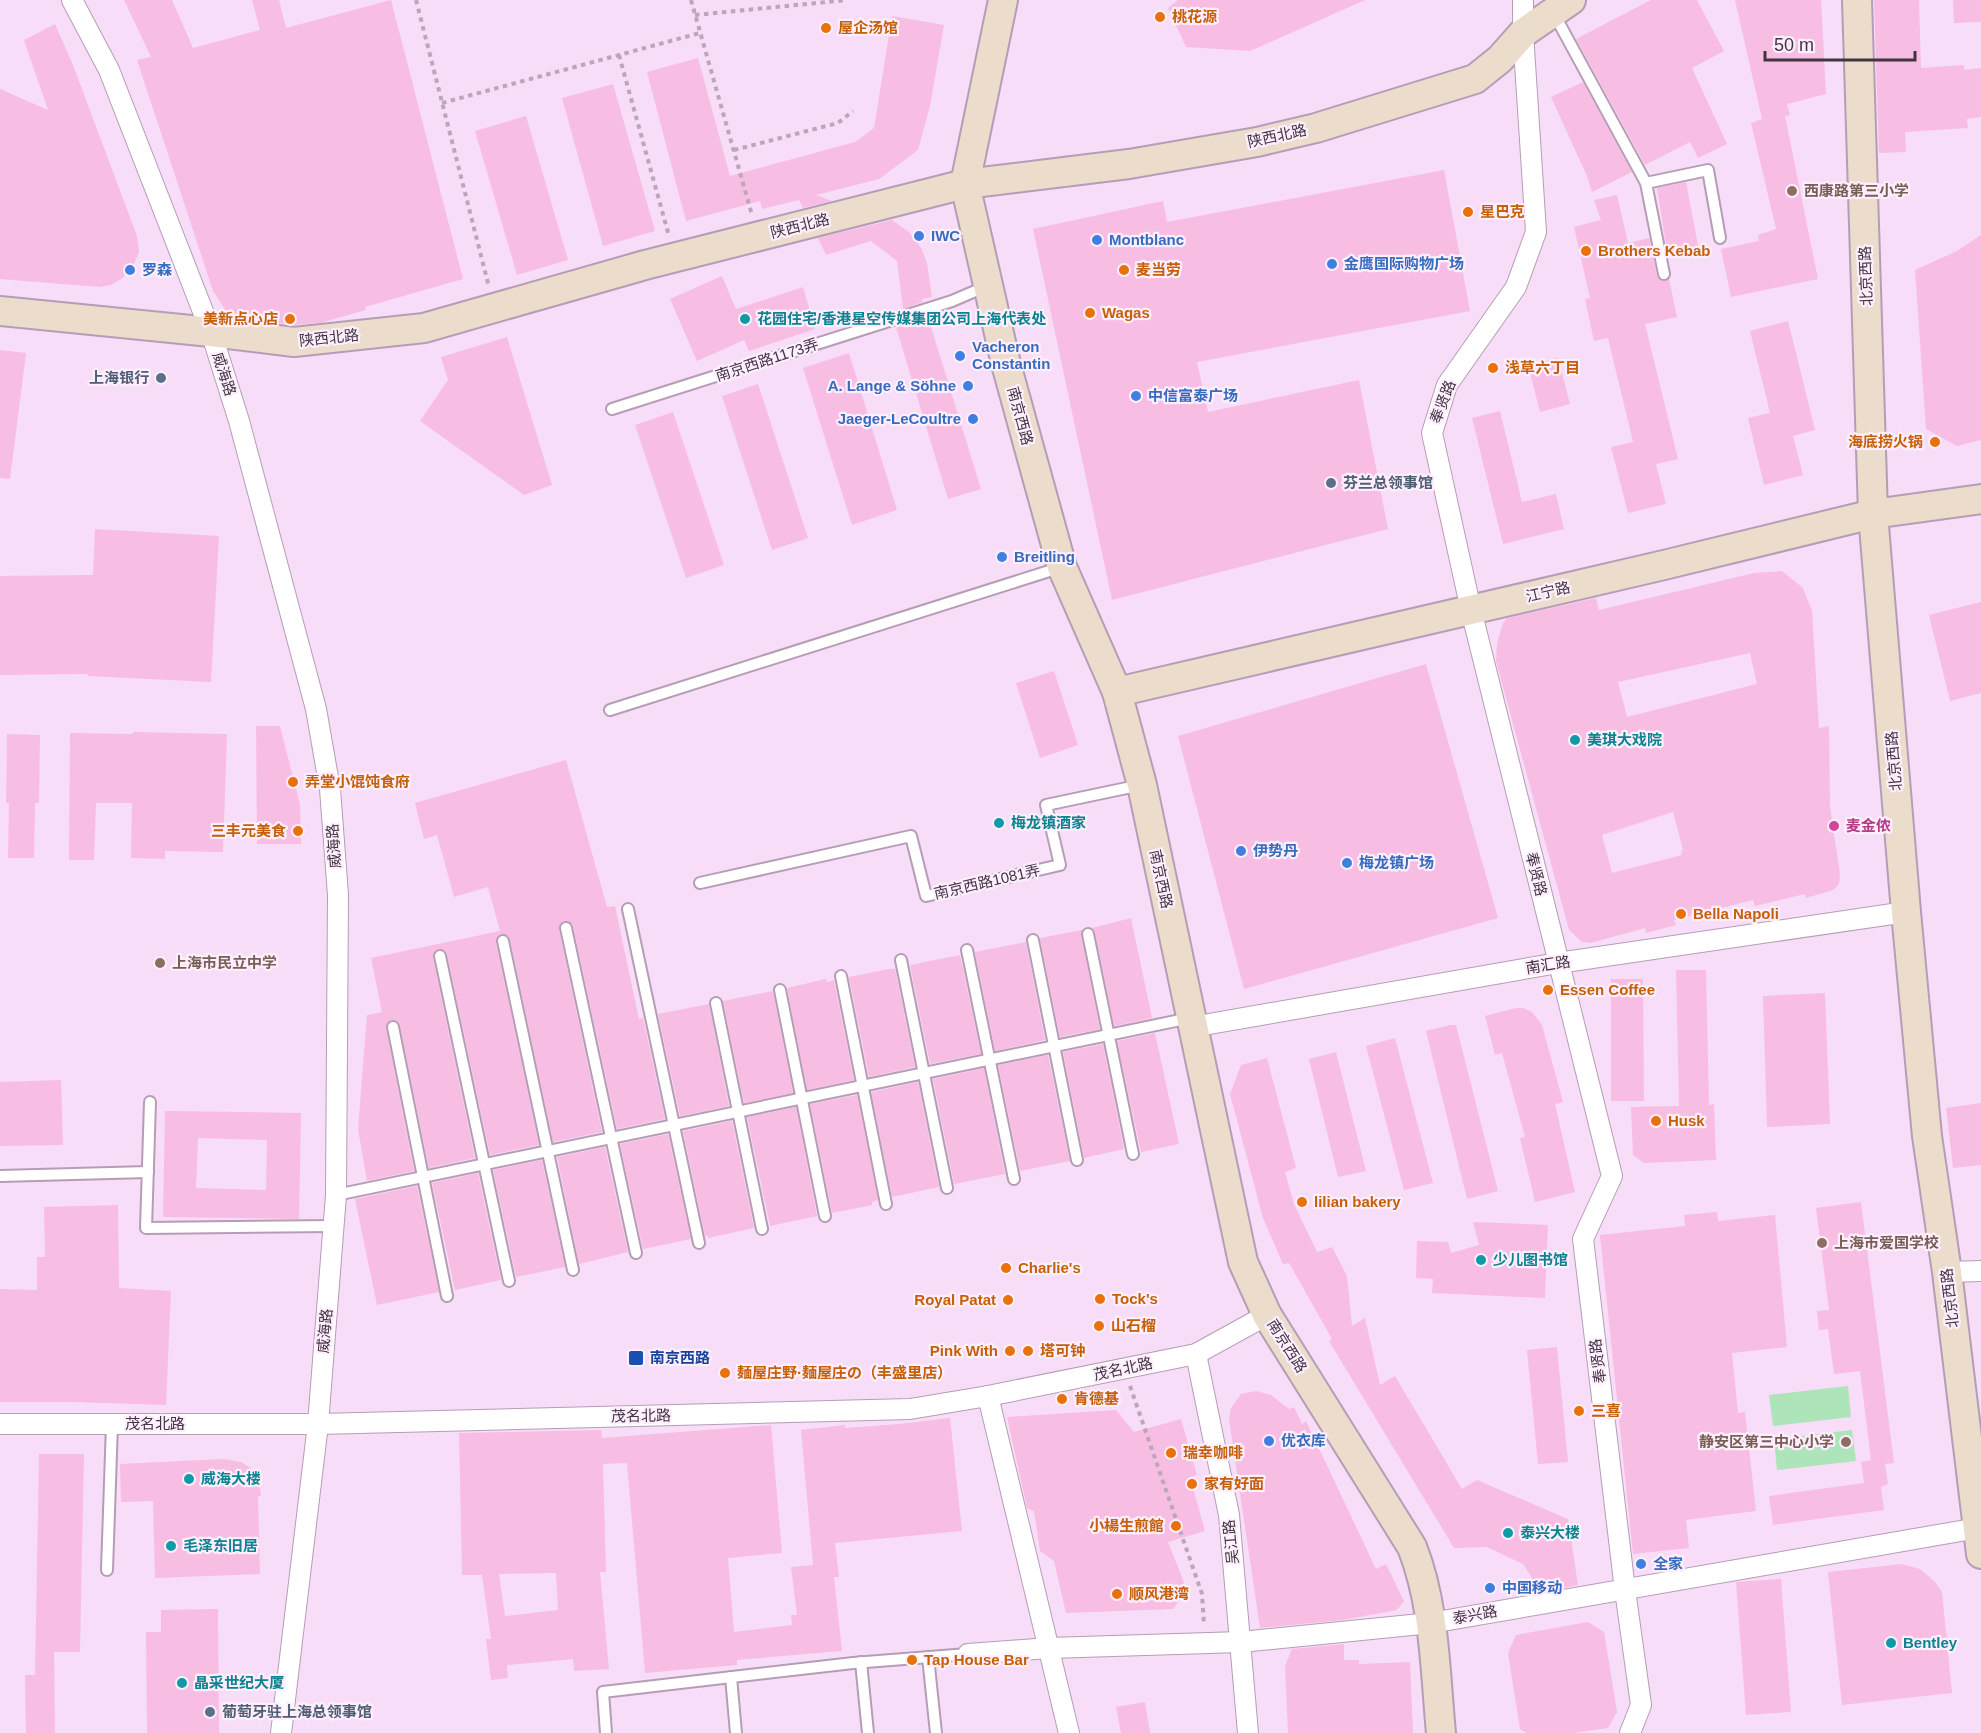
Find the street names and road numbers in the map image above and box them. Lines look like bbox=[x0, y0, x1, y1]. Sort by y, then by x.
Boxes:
street label: 陕西北路 bbox=[1246, 121, 1308, 150]
street label: 陕西北路 bbox=[769, 210, 831, 241]
street label: 北京西路 bbox=[1856, 246, 1875, 306]
street label: 陕西北路 bbox=[298, 326, 360, 349]
street label: 南京西路1173弄 bbox=[713, 335, 820, 384]
street label: 威海路 bbox=[209, 350, 240, 398]
street label: 奉贤路 bbox=[1427, 378, 1459, 426]
street label: 南京西路 bbox=[1005, 385, 1036, 447]
street label: 江宁路 bbox=[1524, 578, 1572, 605]
street label: 北京西路 bbox=[1882, 730, 1905, 792]
street label: 威海路 bbox=[323, 823, 344, 869]
street label: 南京西路 bbox=[1147, 848, 1176, 910]
street label: 奉贤路 bbox=[1523, 850, 1550, 898]
street label: 南京西路1081弄 bbox=[932, 861, 1042, 902]
street label: 南汇路 bbox=[1524, 953, 1571, 976]
street label: 北京西路 bbox=[1937, 1267, 1962, 1329]
street label: 威海路 bbox=[314, 1308, 335, 1354]
street label: 南京西路 bbox=[1264, 1316, 1311, 1376]
street label: 奉贤路 bbox=[1586, 1338, 1609, 1384]
street label: 茂名北路 bbox=[1092, 1354, 1154, 1383]
street label: 茂名北路 bbox=[611, 1406, 671, 1425]
street label: 茂名北路 bbox=[125, 1415, 185, 1432]
street label: 吴江路 bbox=[1220, 1519, 1241, 1565]
street label: 泰兴路 bbox=[1451, 1602, 1499, 1627]

